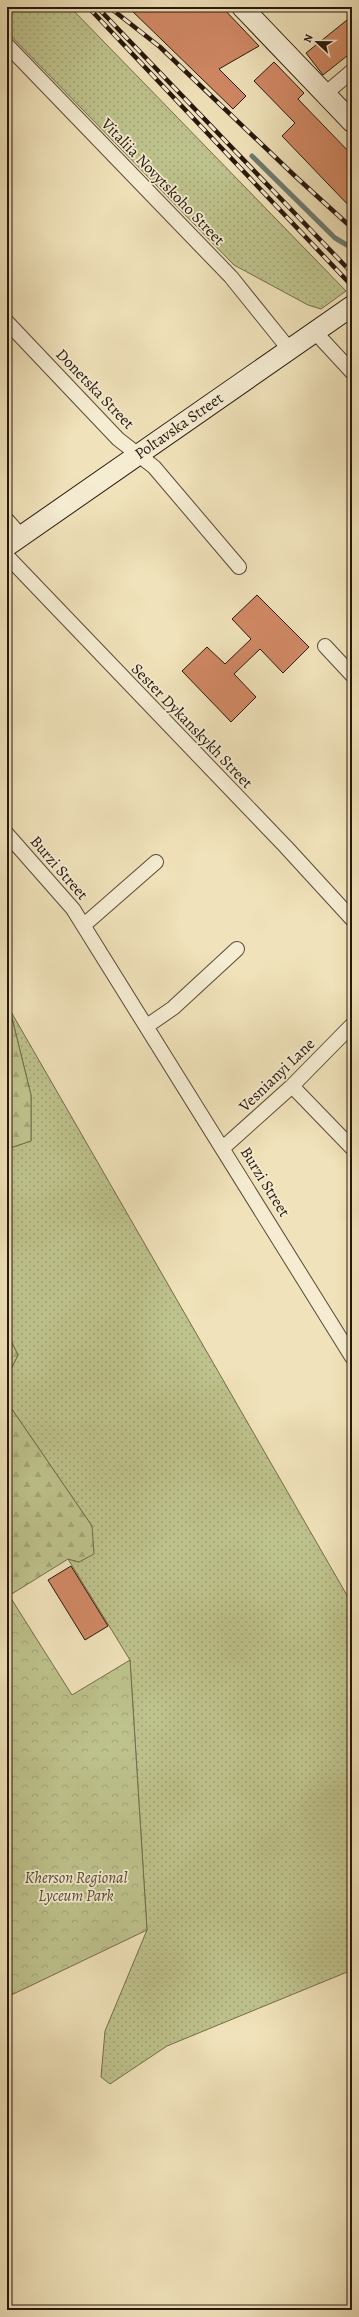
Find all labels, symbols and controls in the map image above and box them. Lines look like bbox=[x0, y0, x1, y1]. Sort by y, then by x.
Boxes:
north arrow bbox=[297, 22, 337, 62]
text: N bbox=[300, 32, 317, 45]
street label: Vitaliia Novytskoho Street bbox=[96, 113, 230, 251]
street label: Donetska Street bbox=[51, 344, 139, 434]
street label: Poltavska Street bbox=[130, 387, 228, 465]
street label: Sester Dykanskykh Street bbox=[126, 658, 258, 794]
street label: Burzi Street bbox=[25, 831, 93, 905]
street label: Vesnianyi Lane bbox=[234, 1033, 320, 1118]
street label: Burzi Street bbox=[235, 1143, 295, 1221]
park label: Kherson Regional Lyceum Park bbox=[25, 1867, 127, 1907]

